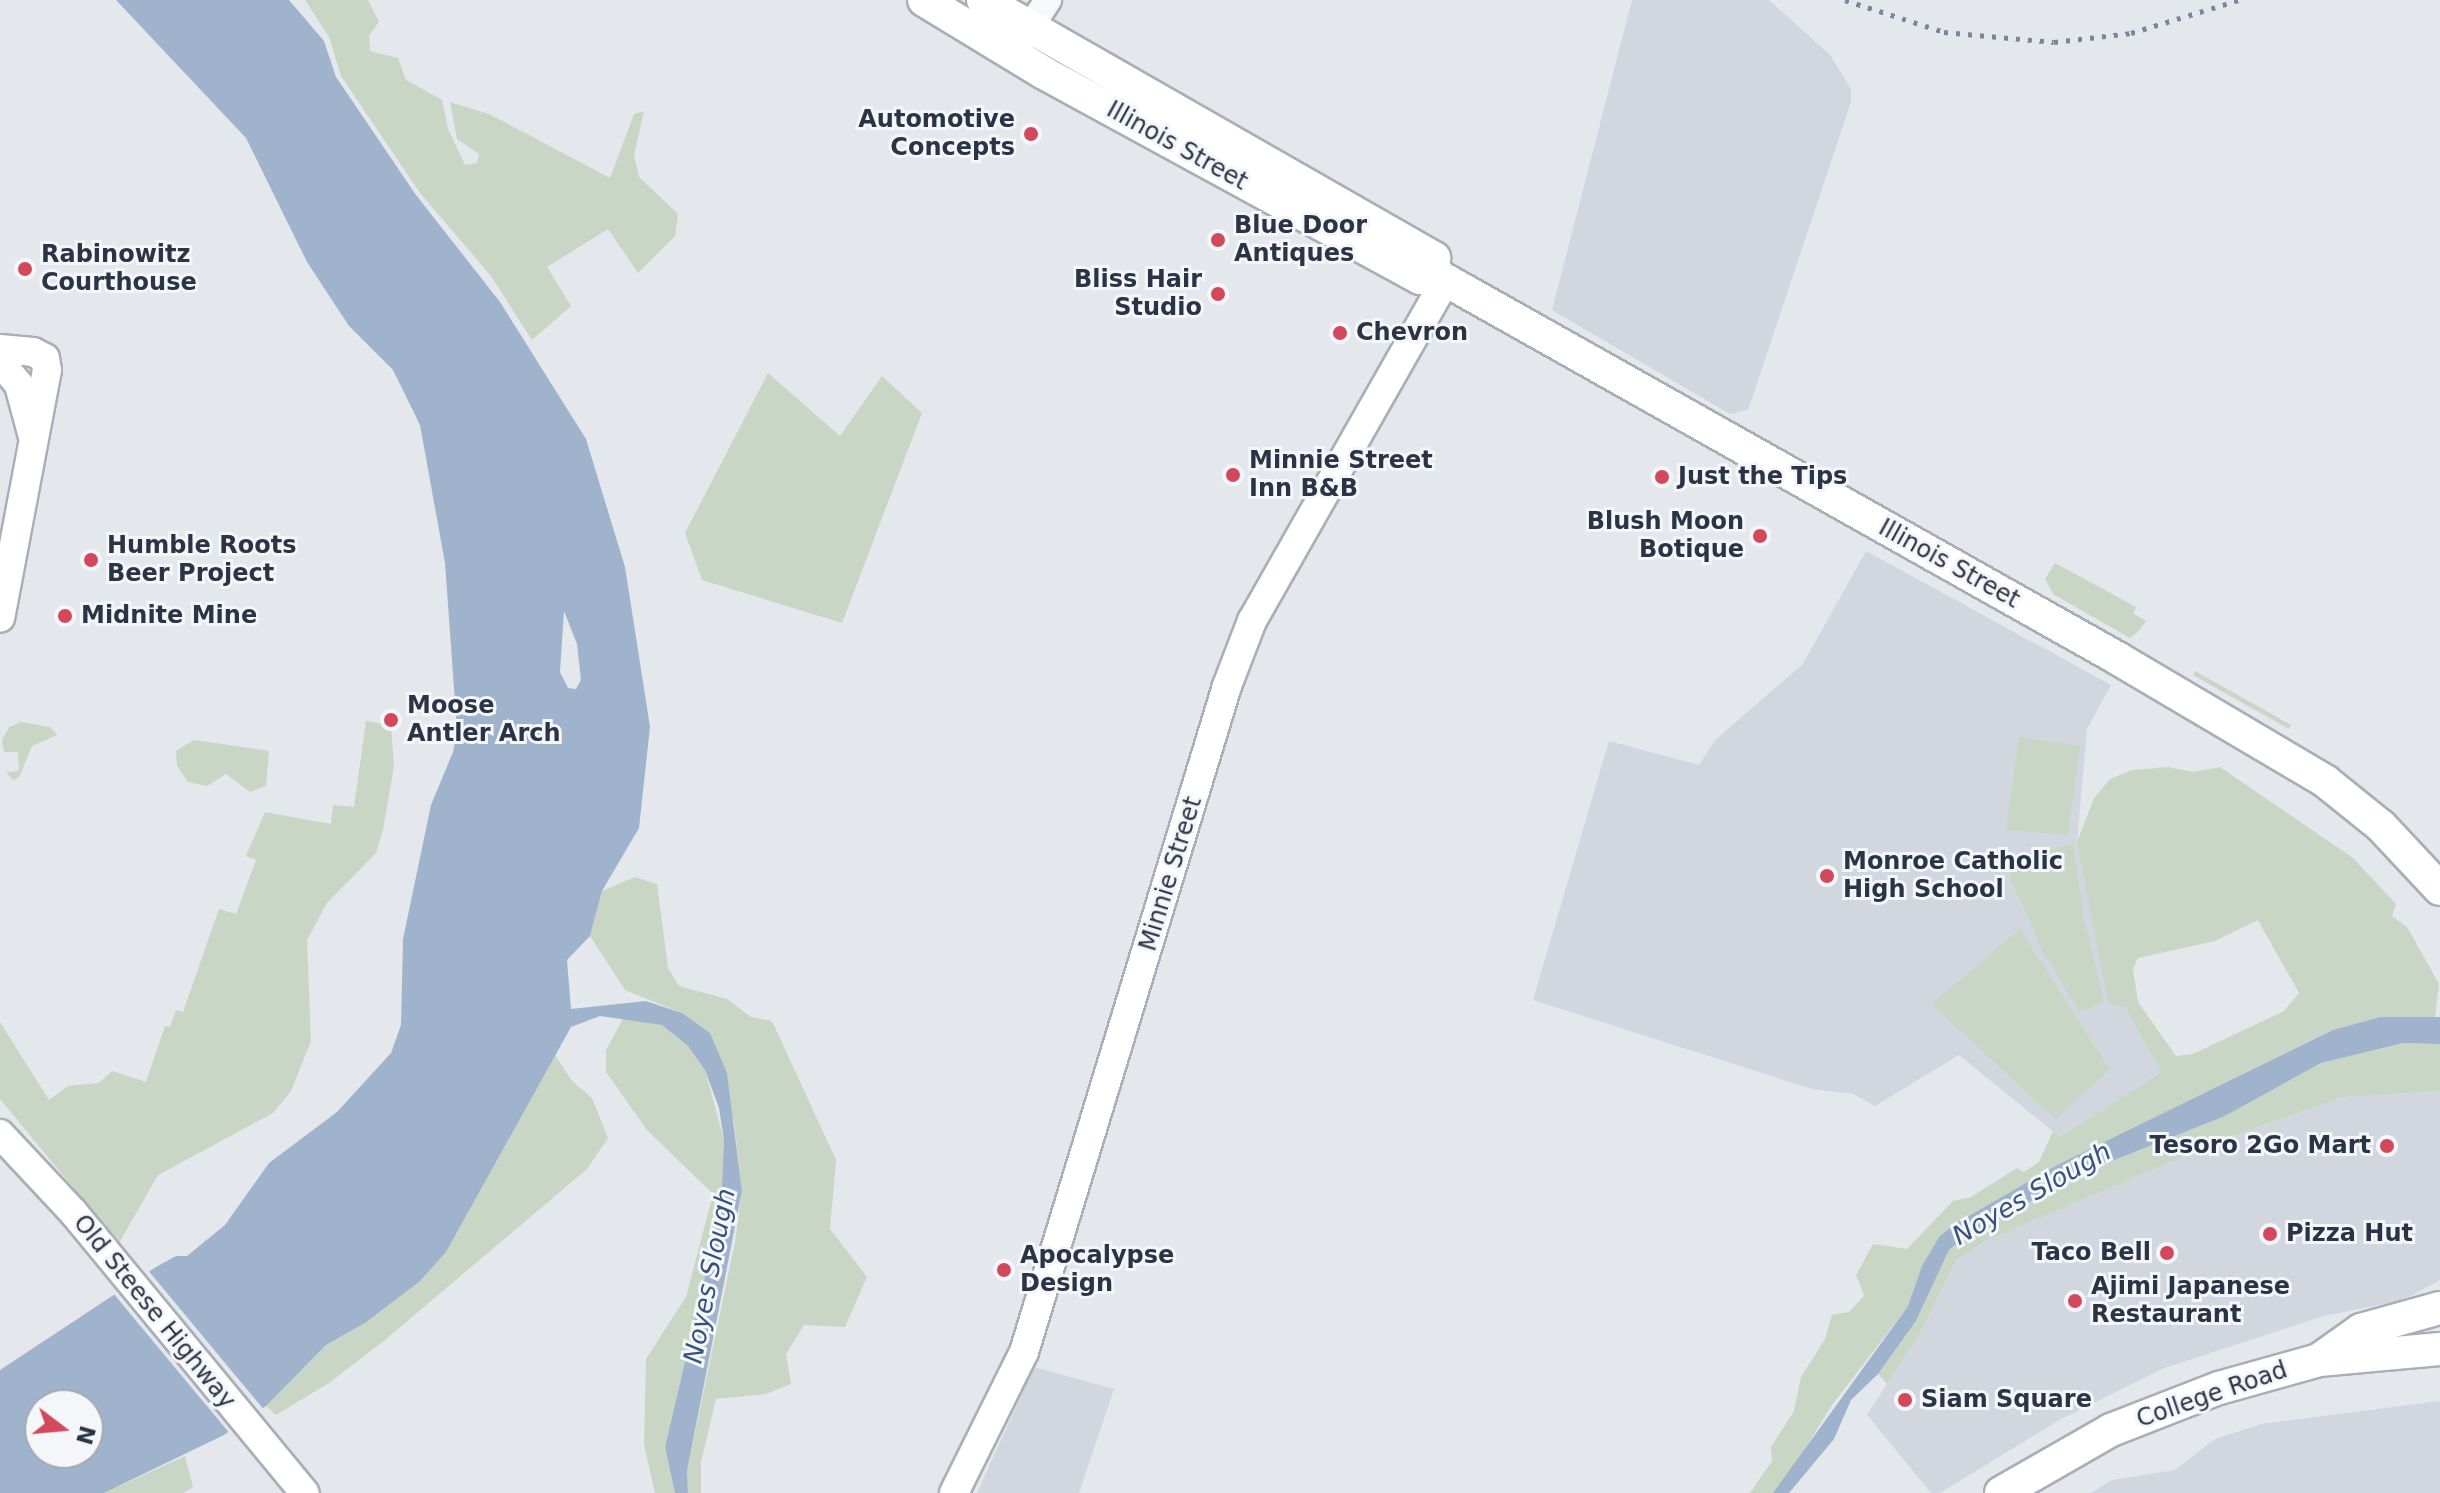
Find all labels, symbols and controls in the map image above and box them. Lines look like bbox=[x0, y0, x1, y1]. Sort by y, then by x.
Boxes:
street label: Illinois Street bbox=[1101, 95, 1253, 197]
place label: Automotive Concepts bbox=[858, 106, 1015, 162]
marker: Automotive Concepts bbox=[1022, 125, 1040, 143]
place label: Blue Door Antiques bbox=[1234, 212, 1367, 268]
marker: Blue Door Antiques bbox=[1209, 231, 1227, 249]
place label: Rabinowitz Courthouse bbox=[41, 241, 197, 297]
marker: Rabinowitz Courthouse bbox=[16, 260, 34, 278]
place label: Bliss Hair Studio bbox=[1074, 266, 1202, 322]
marker: Bliss Hair Studio bbox=[1209, 285, 1227, 303]
place label: Chevron bbox=[1356, 319, 1468, 347]
marker: Chevron bbox=[1331, 324, 1349, 342]
place label: Minnie Street Inn B&B bbox=[1249, 447, 1433, 503]
place label: Just the Tips bbox=[1678, 463, 1847, 491]
marker: Minnie Street Inn B&B bbox=[1224, 466, 1242, 484]
marker: Just the Tips bbox=[1653, 468, 1671, 486]
place label: Blush Moon Botique bbox=[1587, 508, 1744, 564]
street label: Illinois Street bbox=[1873, 513, 2025, 615]
marker: Blush Moon Botique bbox=[1751, 527, 1769, 545]
place label: Humble Roots Beer Project bbox=[107, 532, 296, 588]
marker: Humble Roots Beer Project bbox=[82, 551, 100, 569]
place label: Midnite Mine bbox=[81, 602, 257, 630]
marker: Midnite Mine bbox=[56, 607, 74, 625]
place label: Moose Antler Arch bbox=[407, 692, 561, 748]
marker: Moose Antler Arch bbox=[382, 711, 400, 729]
street label: Minnie Street bbox=[1134, 793, 1208, 955]
place label: Monroe Catholic High School bbox=[1843, 848, 2063, 904]
marker: Monroe Catholic High School bbox=[1818, 867, 1836, 885]
place label: Tesoro 2Go Mart bbox=[2149, 1132, 2371, 1160]
water label: Noyes Slough bbox=[1947, 1136, 2117, 1252]
marker: Tesoro 2Go Mart bbox=[2378, 1137, 2396, 1155]
water label: Noyes Slough bbox=[678, 1186, 742, 1366]
street label: Old Steese Highway bbox=[67, 1209, 241, 1415]
place label: Pizza Hut bbox=[2286, 1220, 2413, 1248]
marker: Pizza Hut bbox=[2261, 1225, 2279, 1243]
place label: Taco Bell bbox=[2031, 1239, 2151, 1267]
place label: Apocalypse Design bbox=[1020, 1242, 1174, 1298]
marker: Taco Bell bbox=[2158, 1244, 2176, 1262]
marker: Apocalypse Design bbox=[995, 1261, 1013, 1279]
place label: Ajimi Japanese Restaurant bbox=[2091, 1273, 2290, 1329]
marker: Ajimi Japanese Restaurant bbox=[2066, 1292, 2084, 1310]
street label: College Road bbox=[2133, 1356, 2291, 1434]
place label: Siam Square bbox=[1921, 1386, 2092, 1414]
north arrow bbox=[24, 1389, 104, 1469]
marker: Siam Square bbox=[1896, 1391, 1914, 1409]
text: N bbox=[71, 1423, 100, 1447]

